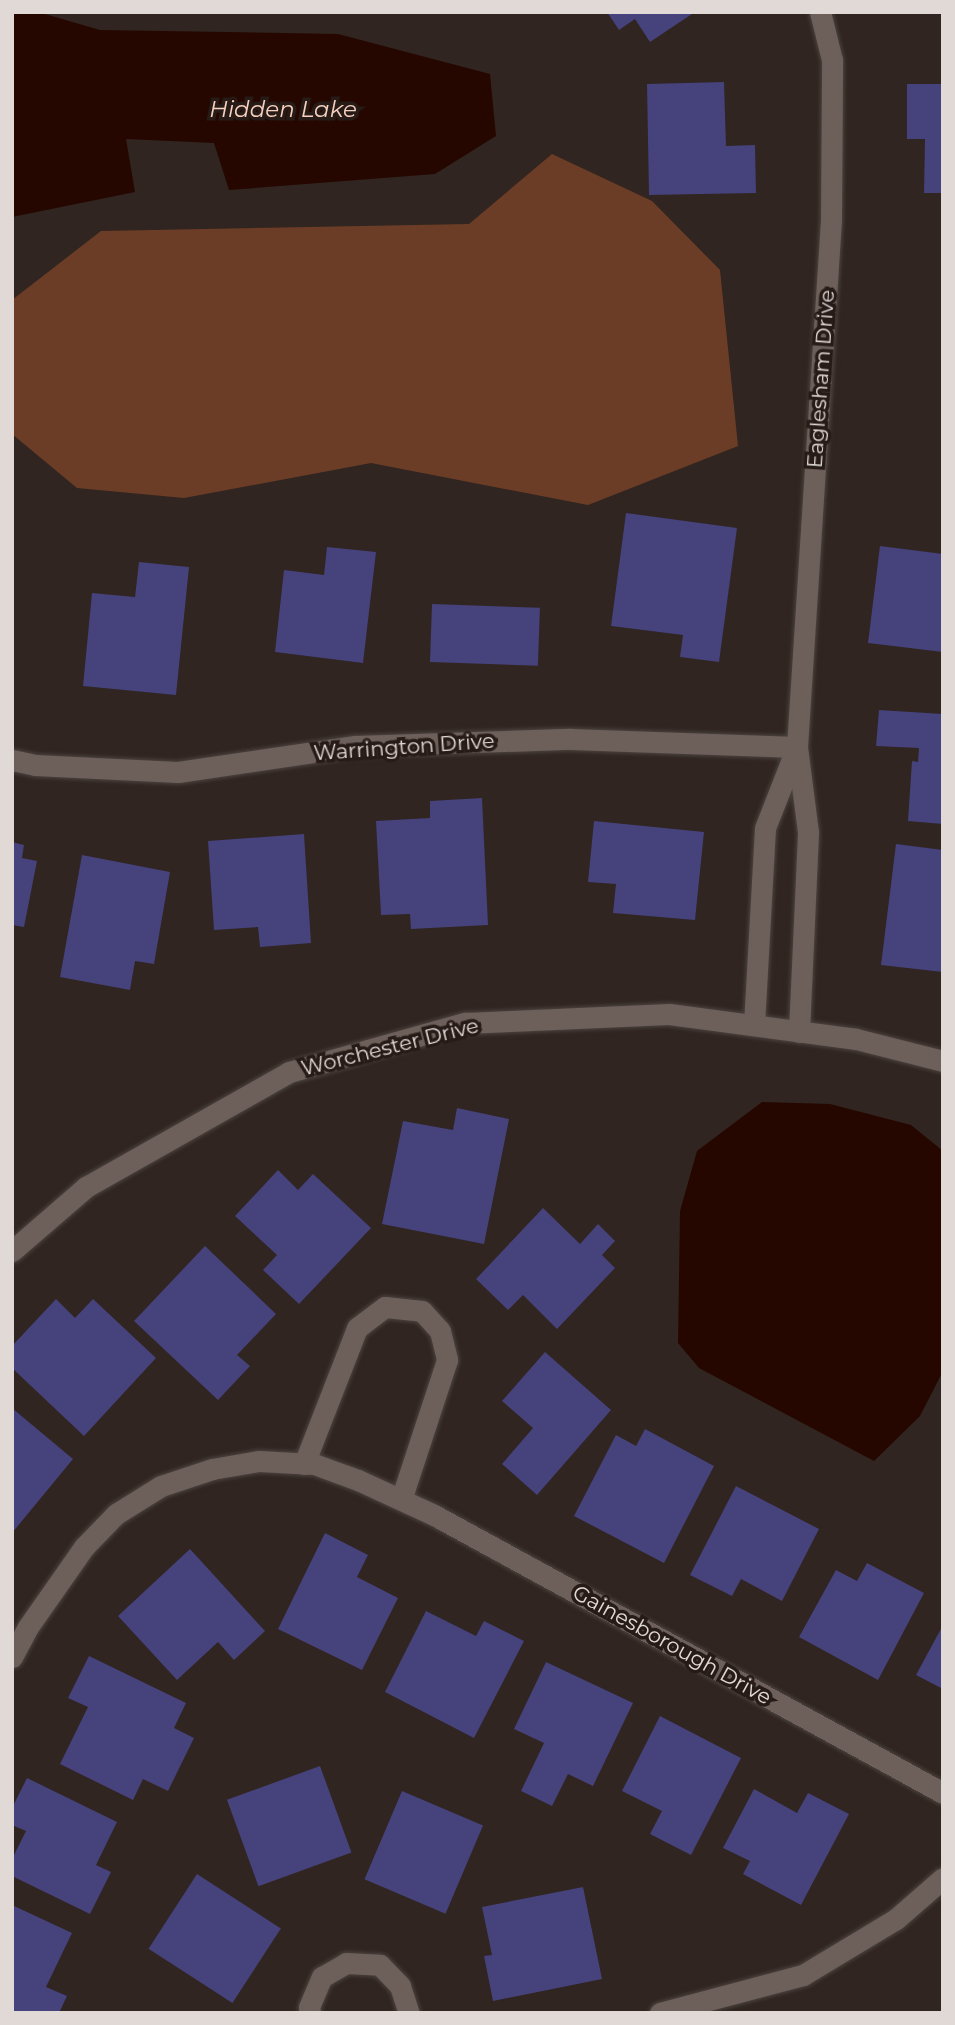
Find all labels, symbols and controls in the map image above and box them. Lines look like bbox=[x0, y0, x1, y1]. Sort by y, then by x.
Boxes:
water label: Hidden Lake bbox=[209, 95, 357, 123]
street label: Eaglesham Drive bbox=[802, 289, 840, 469]
street label: Warrington Drive bbox=[313, 728, 495, 766]
street label: Worchester Drive bbox=[299, 1013, 481, 1081]
street label: Gainesborough Drive bbox=[568, 1580, 776, 1710]

